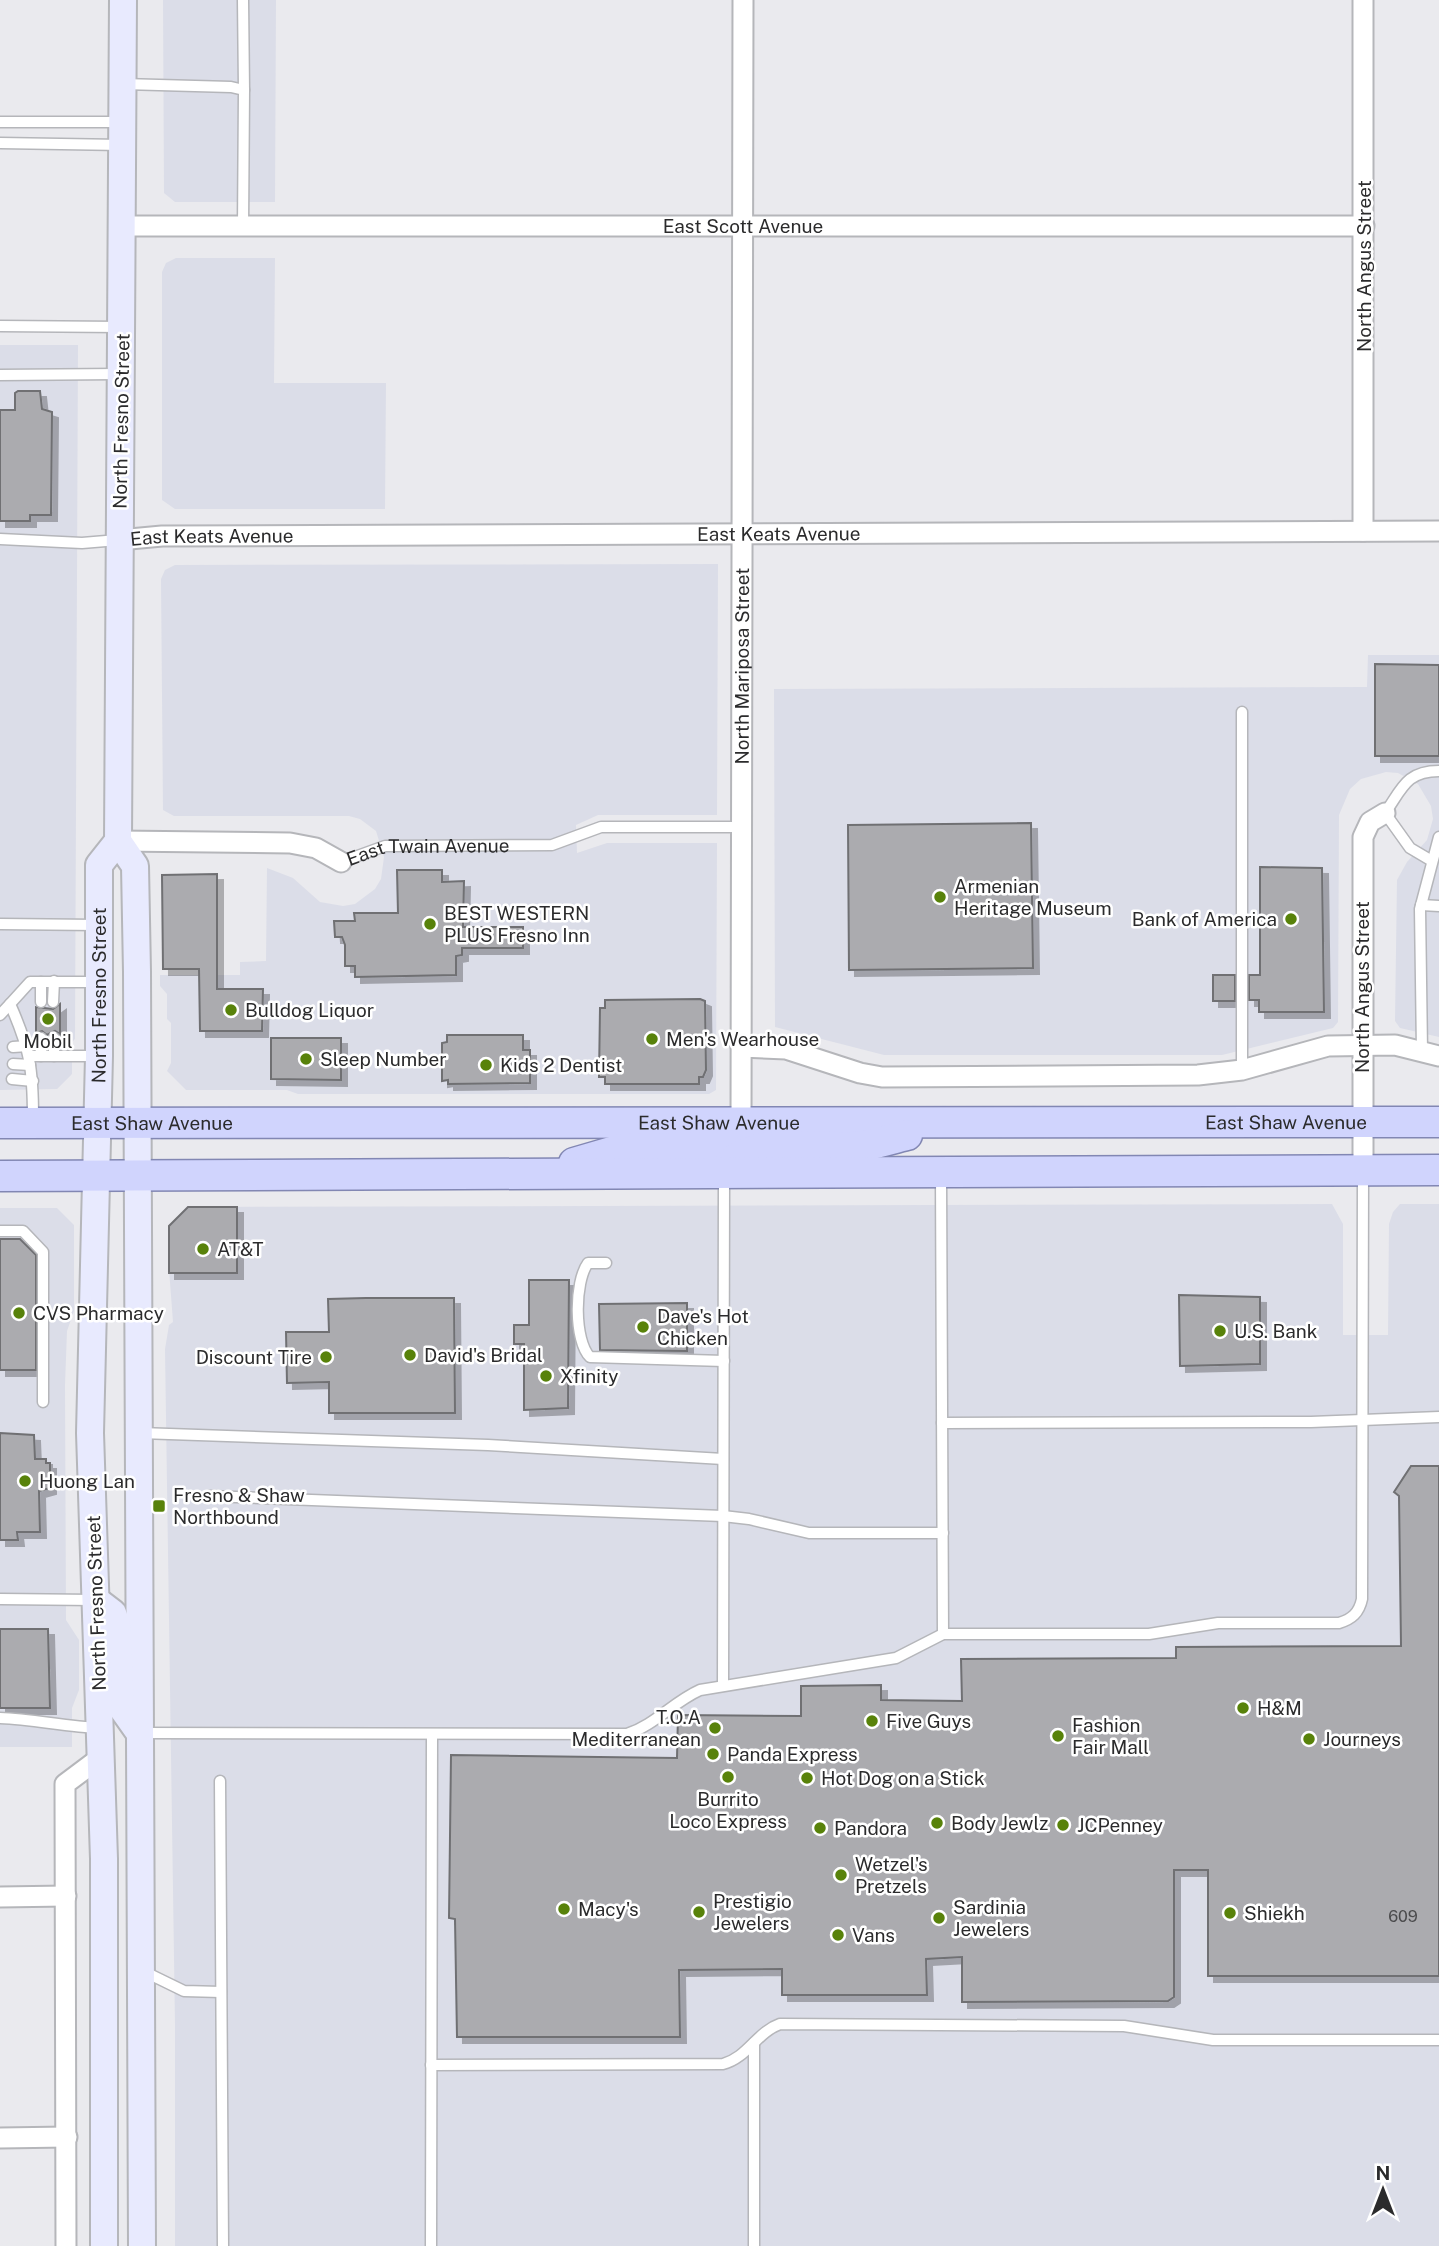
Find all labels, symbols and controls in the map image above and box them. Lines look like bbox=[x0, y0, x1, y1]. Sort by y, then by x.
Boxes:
street label: North Angus Street bbox=[1353, 180, 1375, 352]
street label: East Scott Avenue bbox=[663, 215, 823, 237]
street label: North Fresno Street bbox=[108, 333, 134, 509]
street label: East Keats Avenue bbox=[697, 522, 861, 545]
street label: East Keats Avenue bbox=[129, 524, 294, 550]
street label: North Mariposa Street bbox=[731, 567, 753, 765]
street label: East Twain Avenue bbox=[343, 834, 510, 870]
place label: Armenian Heritage Museum bbox=[954, 875, 1112, 919]
marker: Armenian Heritage Museum bbox=[932, 889, 948, 905]
street label: North Angus Street bbox=[1351, 901, 1373, 1073]
place label: BEST WESTERN PLUS Fresno Inn bbox=[444, 902, 590, 946]
street label: North Fresno Street bbox=[87, 907, 110, 1083]
place label: Bank of America bbox=[1132, 908, 1277, 930]
marker: Bank of America bbox=[1283, 911, 1299, 927]
marker: BEST WESTERN PLUS Fresno Inn bbox=[422, 916, 438, 932]
place label: Bulldog Liquor bbox=[245, 999, 374, 1021]
marker: Bulldog Liquor bbox=[223, 1002, 239, 1018]
marker: Mobil bbox=[40, 1011, 56, 1027]
place label: Men's Wearhouse bbox=[666, 1028, 819, 1050]
place label: Mobil bbox=[23, 1030, 73, 1052]
marker: Men's Wearhouse bbox=[644, 1031, 660, 1047]
place label: Sleep Number bbox=[320, 1048, 447, 1070]
marker: Sleep Number bbox=[298, 1051, 314, 1067]
place label: Kids 2 Dentist bbox=[500, 1054, 622, 1076]
marker: Kids 2 Dentist bbox=[478, 1057, 494, 1073]
street label: East Shaw Avenue bbox=[638, 1111, 800, 1134]
street label: East Shaw Avenue bbox=[1205, 1111, 1367, 1133]
street label: East Shaw Avenue bbox=[71, 1112, 233, 1134]
place label: AT&T bbox=[217, 1238, 264, 1260]
marker: AT&T bbox=[195, 1241, 211, 1257]
place label: CVS Pharmacy bbox=[33, 1302, 164, 1324]
marker: CVS Pharmacy bbox=[11, 1305, 27, 1321]
place label: Dave's Hot Chicken bbox=[657, 1305, 749, 1349]
marker: Dave's Hot Chicken bbox=[635, 1319, 651, 1335]
place label: U.S. Bank bbox=[1234, 1320, 1318, 1342]
marker: U.S. Bank bbox=[1212, 1323, 1228, 1339]
place label: David's Bridal bbox=[424, 1344, 543, 1366]
place label: Discount Tire bbox=[196, 1346, 312, 1368]
marker: David's Bridal bbox=[402, 1347, 418, 1363]
marker: Discount Tire bbox=[318, 1349, 334, 1365]
place label: Xfinity bbox=[560, 1365, 618, 1387]
marker: Xfinity bbox=[538, 1368, 554, 1384]
place label: Huong Lan bbox=[39, 1470, 135, 1492]
marker: Huong Lan bbox=[17, 1473, 33, 1489]
place label: Fresno & Shaw Northbound bbox=[173, 1484, 305, 1528]
marker: Fresno & Shaw Northbound bbox=[151, 1498, 167, 1514]
street label: North Fresno Street bbox=[82, 1515, 110, 1691]
place label: H&M bbox=[1257, 1697, 1302, 1719]
marker: H&M bbox=[1235, 1700, 1251, 1716]
place label: T.O.A Mediterranean bbox=[571, 1706, 701, 1750]
place label: Five Guys bbox=[886, 1710, 971, 1732]
marker: Five Guys bbox=[864, 1713, 880, 1729]
place label: Fashion Fair Mall bbox=[1072, 1714, 1149, 1758]
marker: T.O.A Mediterranean bbox=[707, 1720, 723, 1736]
marker: Fashion Fair Mall bbox=[1050, 1728, 1066, 1744]
place label: Journeys bbox=[1323, 1728, 1401, 1750]
marker: Journeys bbox=[1301, 1731, 1317, 1747]
place label: Panda Express bbox=[727, 1743, 858, 1765]
marker: Panda Express bbox=[705, 1746, 721, 1762]
place label: Hot Dog on a Stick bbox=[821, 1767, 985, 1789]
marker: Burrito Loco Express bbox=[720, 1769, 736, 1785]
marker: Hot Dog on a Stick bbox=[799, 1770, 815, 1786]
place label: Burrito Loco Express bbox=[669, 1788, 787, 1832]
place label: Body Jewlz bbox=[951, 1812, 1048, 1834]
place label: JCPenney bbox=[1077, 1814, 1163, 1836]
marker: Body Jewlz bbox=[929, 1815, 945, 1831]
place label: Pandora bbox=[834, 1817, 907, 1839]
marker: JCPenney bbox=[1055, 1817, 1071, 1833]
marker: Pandora bbox=[812, 1820, 828, 1836]
place label: Wetzel's Pretzels bbox=[855, 1853, 928, 1897]
marker: Wetzel's Pretzels bbox=[833, 1867, 849, 1883]
place label: Prestigio Jewelers bbox=[713, 1890, 792, 1934]
place label: Sardinia Jewelers bbox=[953, 1896, 1029, 1940]
place label: Macy's bbox=[578, 1898, 639, 1920]
marker: Macy's bbox=[556, 1901, 572, 1917]
place label: Shiekh bbox=[1244, 1902, 1305, 1924]
marker: Prestigio Jewelers bbox=[691, 1904, 707, 1920]
marker: Shiekh bbox=[1222, 1905, 1238, 1921]
house number: 609 bbox=[1388, 1907, 1418, 1926]
marker: Sardinia Jewelers bbox=[931, 1910, 947, 1926]
place label: Vans bbox=[852, 1924, 895, 1946]
marker: Vans bbox=[830, 1927, 846, 1943]
north arrow bbox=[1348, 2155, 1418, 2225]
text: N bbox=[1376, 2162, 1390, 2184]

